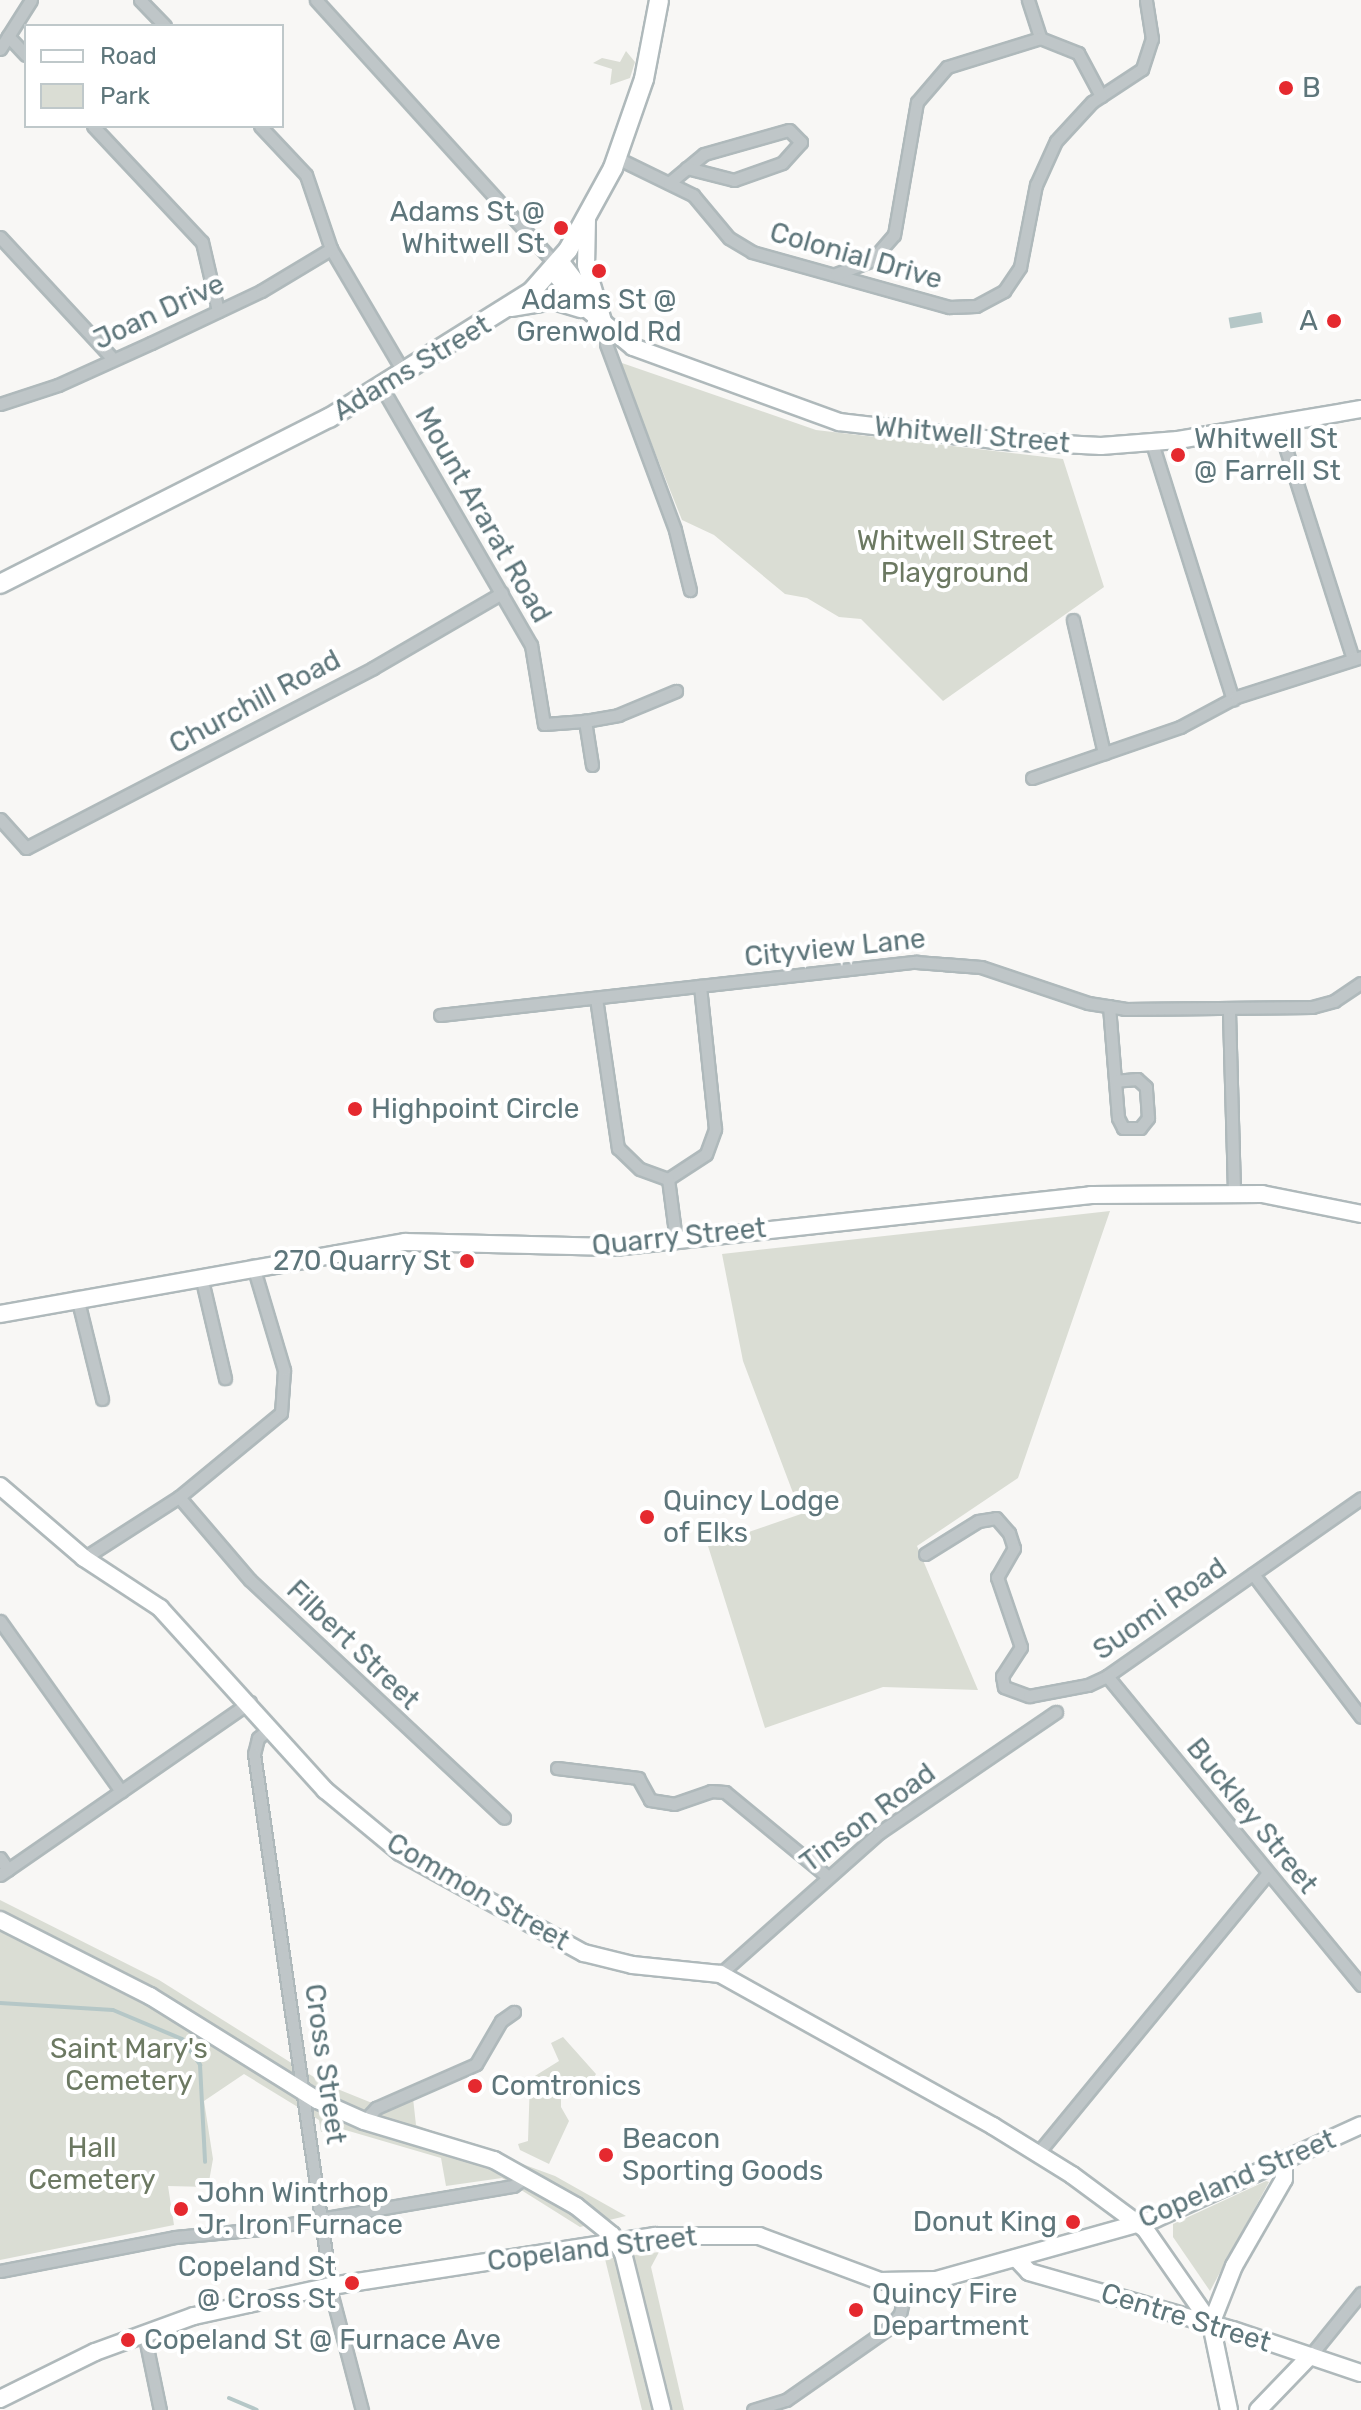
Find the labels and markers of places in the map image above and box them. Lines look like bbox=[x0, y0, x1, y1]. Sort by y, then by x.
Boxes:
place label: B bbox=[1302, 71, 1321, 105]
marker: B bbox=[1277, 79, 1295, 97]
place label: Adams St @ Whitwell St bbox=[390, 195, 545, 261]
marker: Adams St @ Whitwell St bbox=[552, 219, 570, 237]
marker: Adams St @ Grenwold Rd bbox=[590, 262, 608, 280]
place label: Adams St @ Grenwold Rd bbox=[516, 283, 682, 349]
place label: A bbox=[1299, 304, 1318, 338]
marker: A bbox=[1325, 312, 1343, 330]
place label: Whitwell St @ Farrell St bbox=[1194, 422, 1341, 488]
marker: Whitwell St @ Farrell St bbox=[1169, 446, 1187, 464]
place label: Highpoint Circle bbox=[371, 1092, 579, 1126]
marker: Highpoint Circle bbox=[346, 1100, 364, 1118]
place label: 270 Quarry St bbox=[272, 1244, 451, 1278]
marker: 270 Quarry St bbox=[458, 1252, 476, 1270]
place label: Quincy Lodge of Elks bbox=[663, 1484, 840, 1550]
marker: Quincy Lodge of Elks bbox=[638, 1508, 656, 1526]
place label: Comtronics bbox=[491, 2069, 641, 2103]
marker: Comtronics bbox=[466, 2077, 484, 2095]
place label: Beacon Sporting Goods bbox=[622, 2122, 823, 2188]
marker: Beacon Sporting Goods bbox=[597, 2146, 615, 2164]
place label: John Wintrhop Jr. Iron Furnace bbox=[197, 2176, 403, 2242]
marker: John Wintrhop Jr. Iron Furnace bbox=[172, 2200, 190, 2218]
place label: Donut King bbox=[913, 2205, 1057, 2239]
marker: Donut King bbox=[1064, 2213, 1082, 2231]
place label: Copeland St @ Cross St bbox=[178, 2250, 336, 2316]
marker: Copeland St @ Cross St bbox=[343, 2274, 361, 2292]
place label: Quincy Fire Department bbox=[872, 2277, 1029, 2343]
marker: Quincy Fire Department bbox=[847, 2301, 865, 2319]
place label: Copeland St @ Furnace Ave bbox=[144, 2323, 502, 2357]
marker: Copeland St @ Furnace Ave bbox=[119, 2331, 137, 2349]

